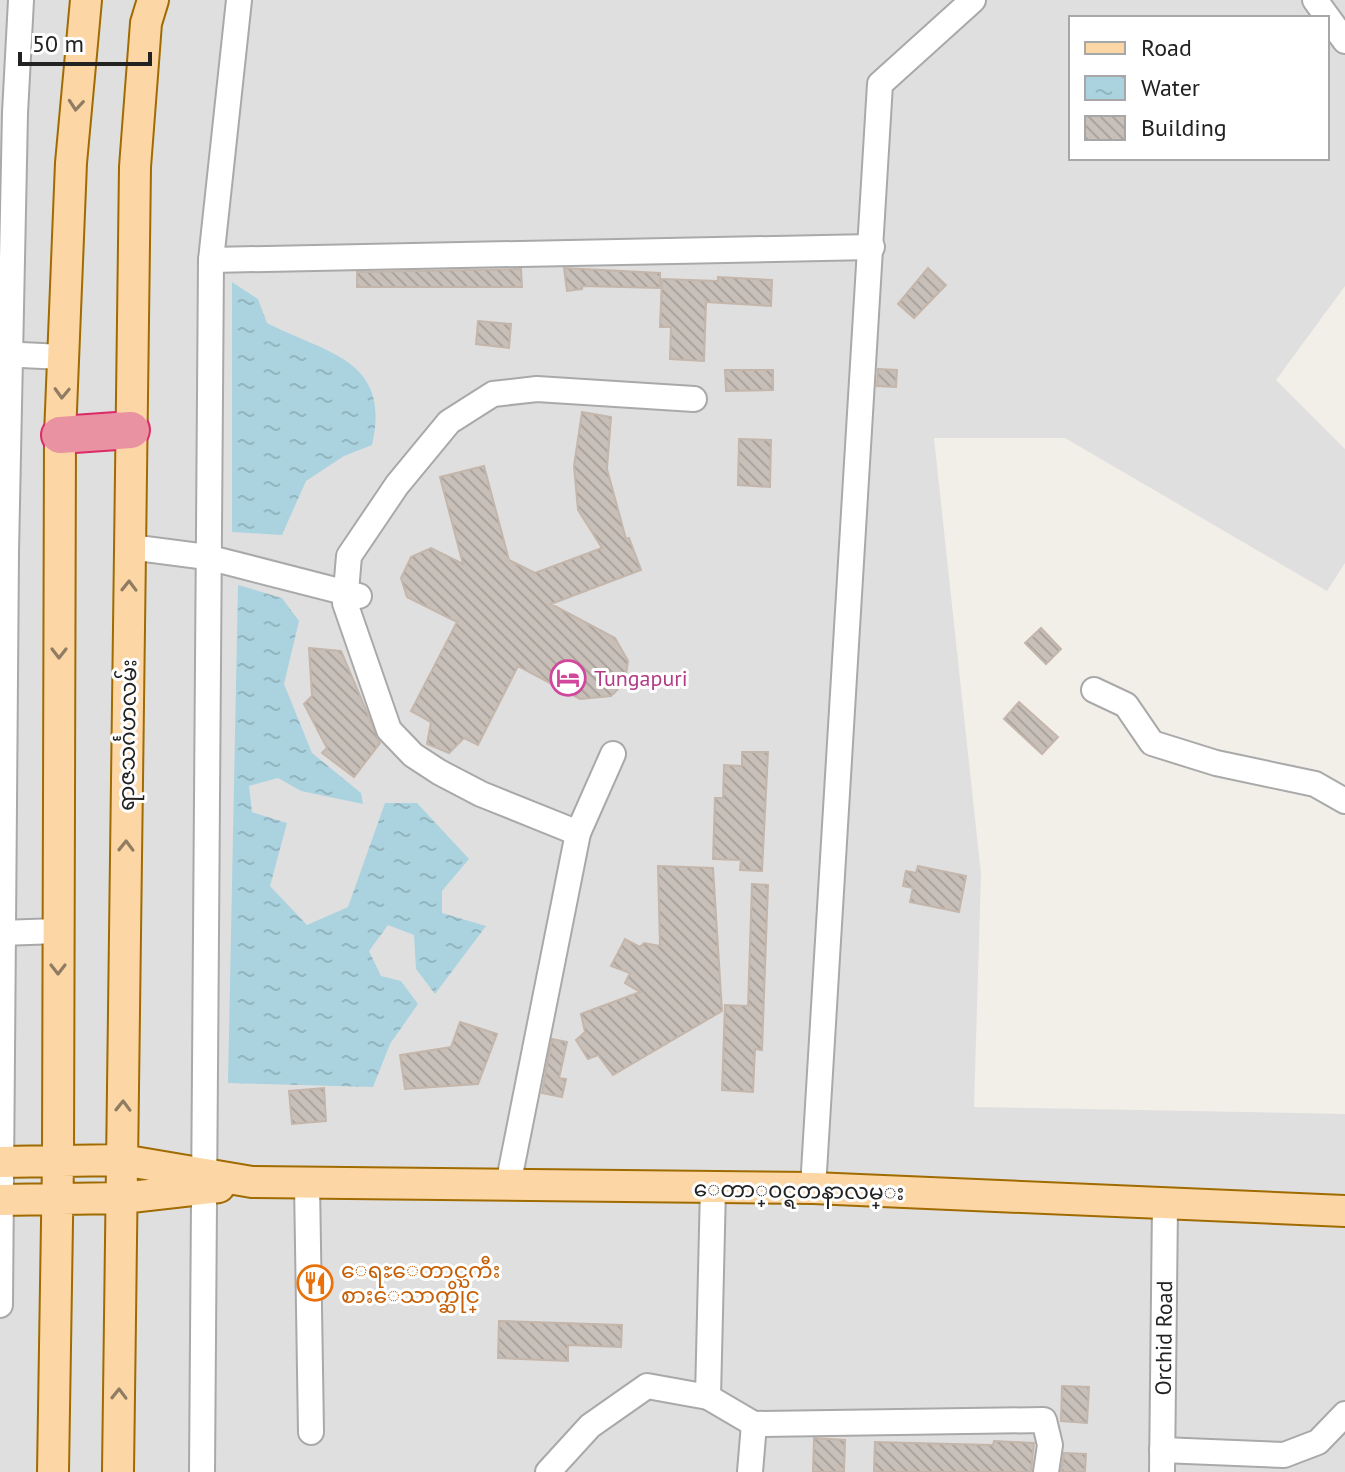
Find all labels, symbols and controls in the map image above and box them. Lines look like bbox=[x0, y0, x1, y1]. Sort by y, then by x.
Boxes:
scale bar bbox=[20, 16, 150, 66]
legend bbox=[1069, 16, 1329, 160]
text: 50 m bbox=[32, 28, 84, 59]
text: Road bbox=[1141, 32, 1192, 63]
text: Water bbox=[1141, 72, 1200, 103]
one-way arrow bbox=[67, 99, 84, 112]
text: Building bbox=[1141, 112, 1227, 143]
one-way arrow bbox=[53, 387, 70, 400]
one-way arrow bbox=[120, 579, 138, 592]
one-way arrow bbox=[50, 647, 68, 660]
street label: ရာဇသင်္ဂဟလမ်း bbox=[111, 659, 146, 811]
hotel icon: Tungapuri bbox=[549, 659, 587, 697]
place label: Tungapuri bbox=[594, 664, 688, 692]
one-way arrow bbox=[117, 839, 135, 852]
one-way arrow bbox=[49, 963, 67, 976]
one-way arrow bbox=[114, 1099, 132, 1112]
street label: ေတာ္၀င္ရတနာလမ္း bbox=[693, 1174, 905, 1210]
place label: ေရႊေတာင္ႀကီး စားေသာက္ဆိုင္ bbox=[341, 1255, 500, 1313]
restaurant icon: ေရႊေတာင္ႀကီး စားေသာက္ဆိုင္ bbox=[296, 1264, 334, 1302]
street label: Orchid Road bbox=[1149, 1280, 1178, 1396]
one-way arrow bbox=[110, 1387, 128, 1400]

